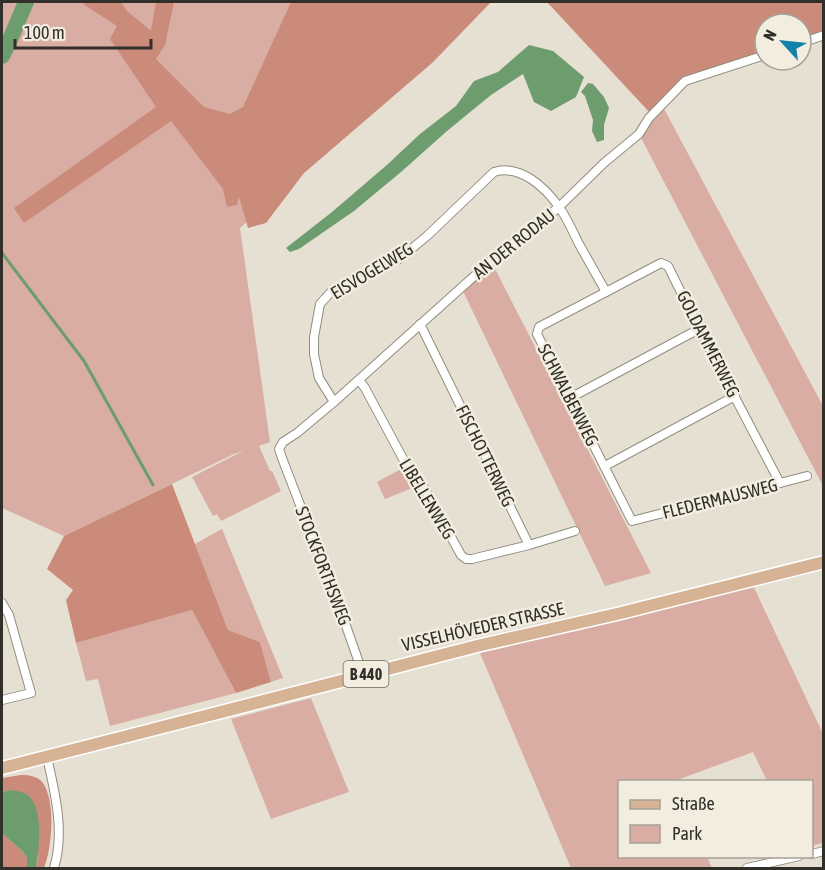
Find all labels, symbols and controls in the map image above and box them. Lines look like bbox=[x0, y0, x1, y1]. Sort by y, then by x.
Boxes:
scale bar bbox=[15, 12, 152, 50]
north arrow bbox=[753, 12, 813, 72]
text: 100 m bbox=[24, 22, 65, 43]
text: N bbox=[759, 27, 780, 43]
street label: AN DER RODAU bbox=[468, 204, 559, 283]
street label: EISVOGELWEG bbox=[327, 238, 417, 303]
street label: GOLDAMMERWEG bbox=[673, 287, 744, 401]
street label: SCHWALBENWEG bbox=[534, 340, 603, 449]
street label: FISCHOTTERWEG bbox=[452, 401, 519, 510]
street label: LIBELLENWEG bbox=[395, 455, 460, 543]
street label: FLEDERMAUSWEG bbox=[660, 474, 780, 523]
street label: STOCKFORTHSWEG bbox=[291, 503, 356, 628]
street label: VISSELHÖVEDER STRASSE bbox=[400, 598, 566, 655]
road number: B 440 bbox=[344, 661, 388, 687]
legend bbox=[618, 780, 813, 858]
text: Straße bbox=[672, 793, 715, 814]
text: Park bbox=[672, 823, 702, 844]

